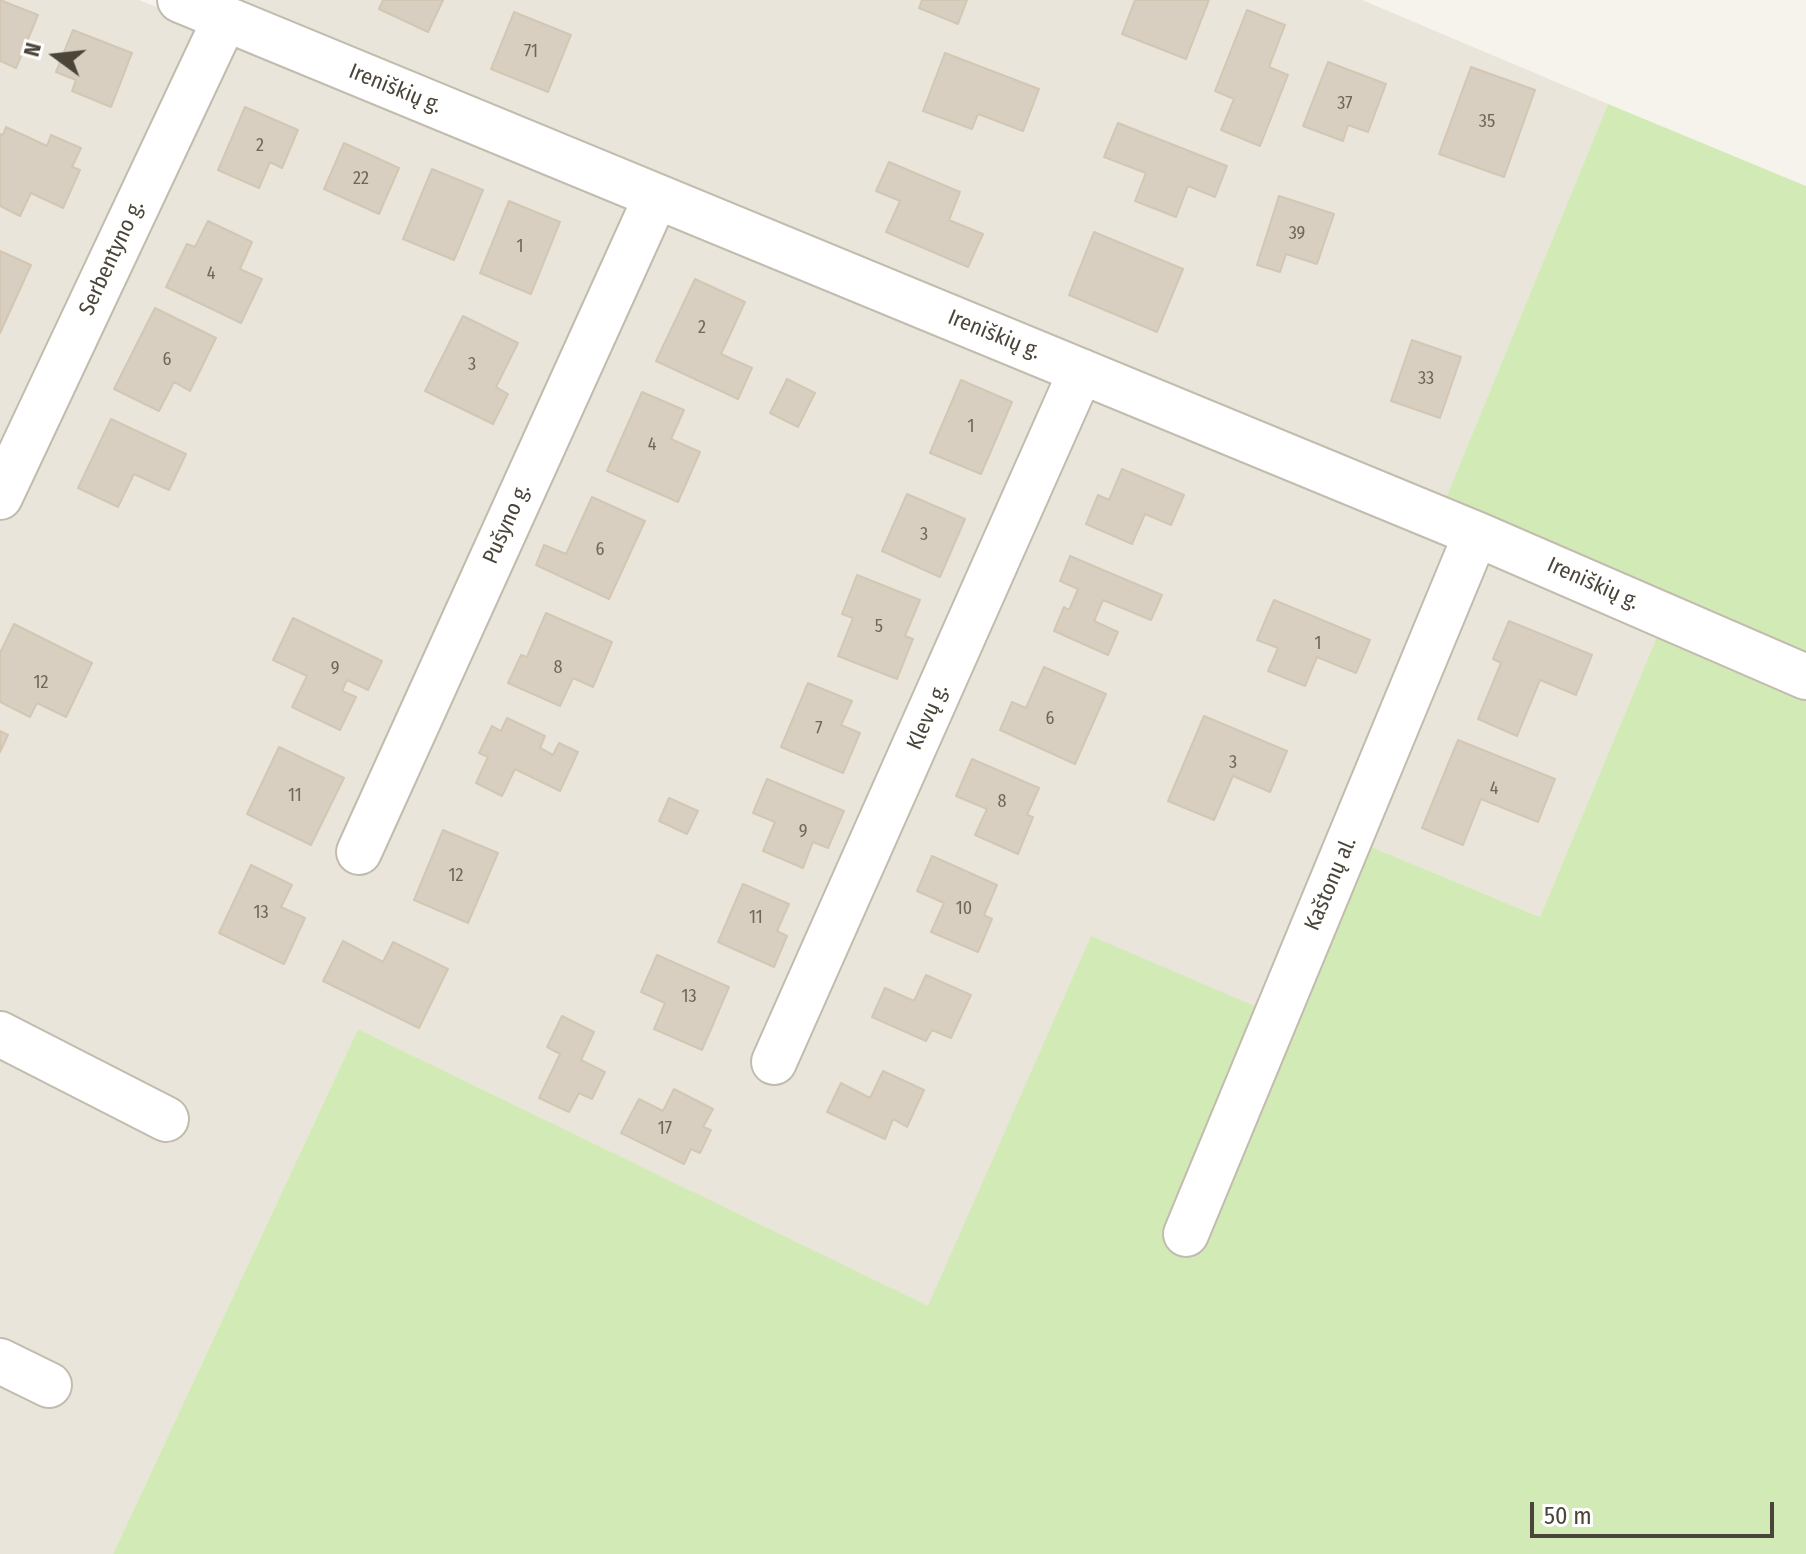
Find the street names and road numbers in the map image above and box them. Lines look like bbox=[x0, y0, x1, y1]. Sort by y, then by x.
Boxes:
street label: Ireniškių g. bbox=[345, 58, 445, 120]
street label: Serbentyno g. bbox=[74, 196, 150, 320]
street label: Ireniškių g. bbox=[944, 304, 1044, 366]
street label: Pušyno g. bbox=[478, 480, 536, 568]
street label: Ireniškių g. bbox=[1543, 552, 1643, 616]
street label: Klevų g. bbox=[902, 680, 954, 754]
street label: Kaštonų al. bbox=[1299, 833, 1363, 935]

